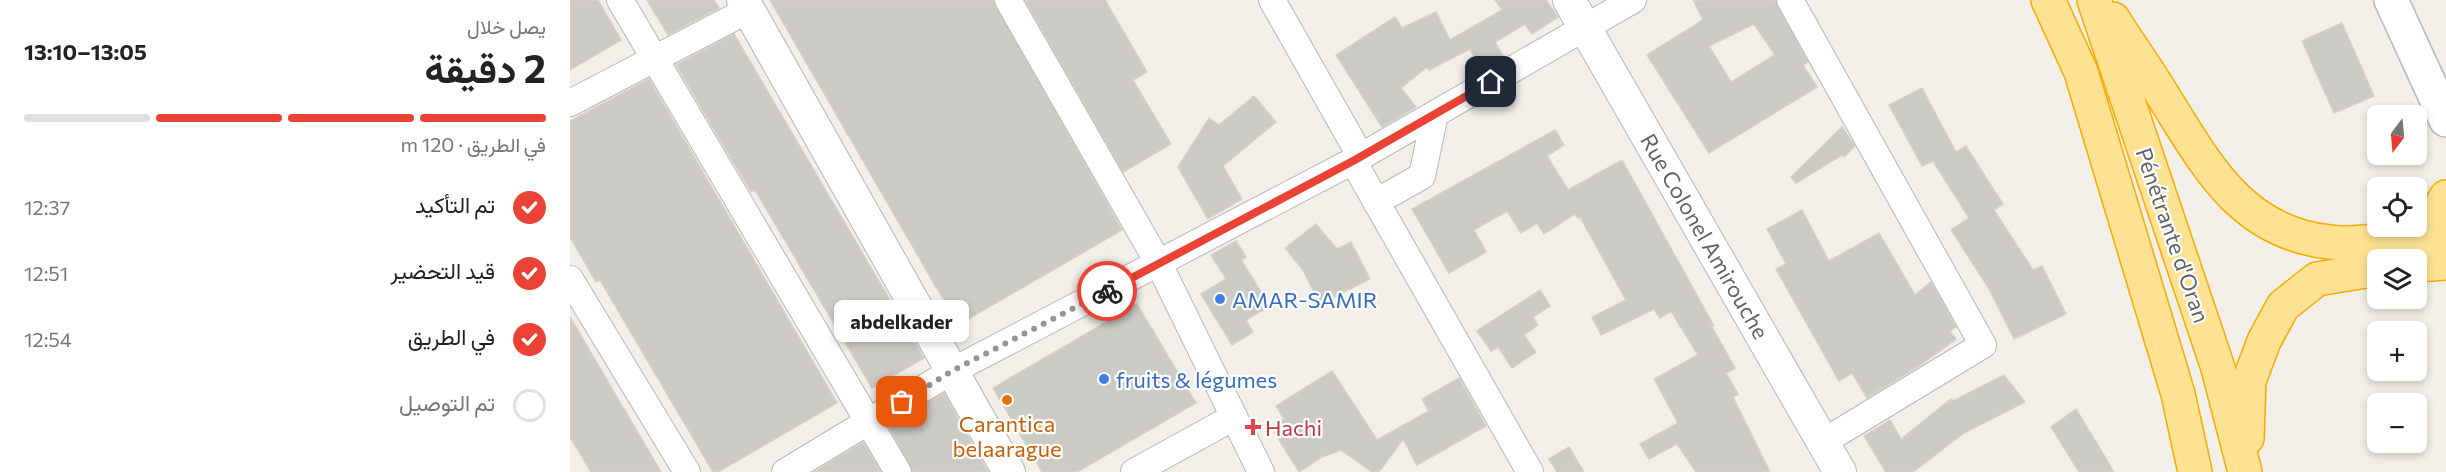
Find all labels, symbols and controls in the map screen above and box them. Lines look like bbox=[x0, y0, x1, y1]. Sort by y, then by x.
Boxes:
text: يصل خلال bbox=[467, 14, 546, 38]
text: 13:05–13:10 bbox=[24, 38, 147, 65]
text: 2 دقيقة bbox=[424, 43, 546, 91]
pin bbox=[1465, 56, 1516, 107]
icon: home bbox=[1474, 65, 1507, 98]
north arrow bbox=[2367, 105, 2427, 165]
map controls bbox=[2367, 105, 2427, 453]
street label: Rue Colonel Amirouche bbox=[1635, 129, 1775, 343]
text: في الطريق · 120 m bbox=[400, 132, 546, 156]
street label: Pénétrante d'Oran bbox=[2130, 144, 2216, 326]
button: locate bbox=[2367, 177, 2427, 237]
text: تم التأكيد bbox=[415, 191, 495, 218]
icon: check bbox=[513, 191, 546, 224]
text: 12:37 bbox=[24, 195, 70, 219]
button: layers bbox=[2367, 249, 2427, 309]
text: قيد التحضير bbox=[391, 257, 495, 284]
icon: check bbox=[513, 257, 546, 290]
text: 12:51 bbox=[24, 261, 68, 285]
courier bbox=[1077, 261, 1137, 321]
icon: bike bbox=[1091, 275, 1124, 308]
place label: AMAR-SAMIR bbox=[1232, 286, 1378, 313]
marker: AMAR-SAMIR bbox=[1213, 292, 1227, 306]
callout: abdelkader bbox=[834, 300, 970, 342]
text: abdelkader bbox=[850, 309, 953, 333]
button: + bbox=[2367, 321, 2427, 381]
text: في الطريق bbox=[408, 323, 495, 350]
icon: check bbox=[513, 323, 546, 356]
text: 12:54 bbox=[24, 327, 72, 351]
place label: fruits & légumes bbox=[1116, 366, 1277, 393]
marker: fruits & légumes bbox=[1097, 372, 1111, 386]
pin bbox=[876, 376, 927, 427]
icon: bag bbox=[885, 385, 918, 418]
text: تم التوصيل bbox=[399, 389, 495, 416]
marker: Carantica belaarague bbox=[1000, 393, 1014, 407]
button: − bbox=[2367, 393, 2427, 453]
place label: Carantica belaarague bbox=[952, 410, 1062, 462]
place label: Hachi bbox=[1265, 414, 1322, 441]
marker: Hachi bbox=[1246, 420, 1260, 434]

